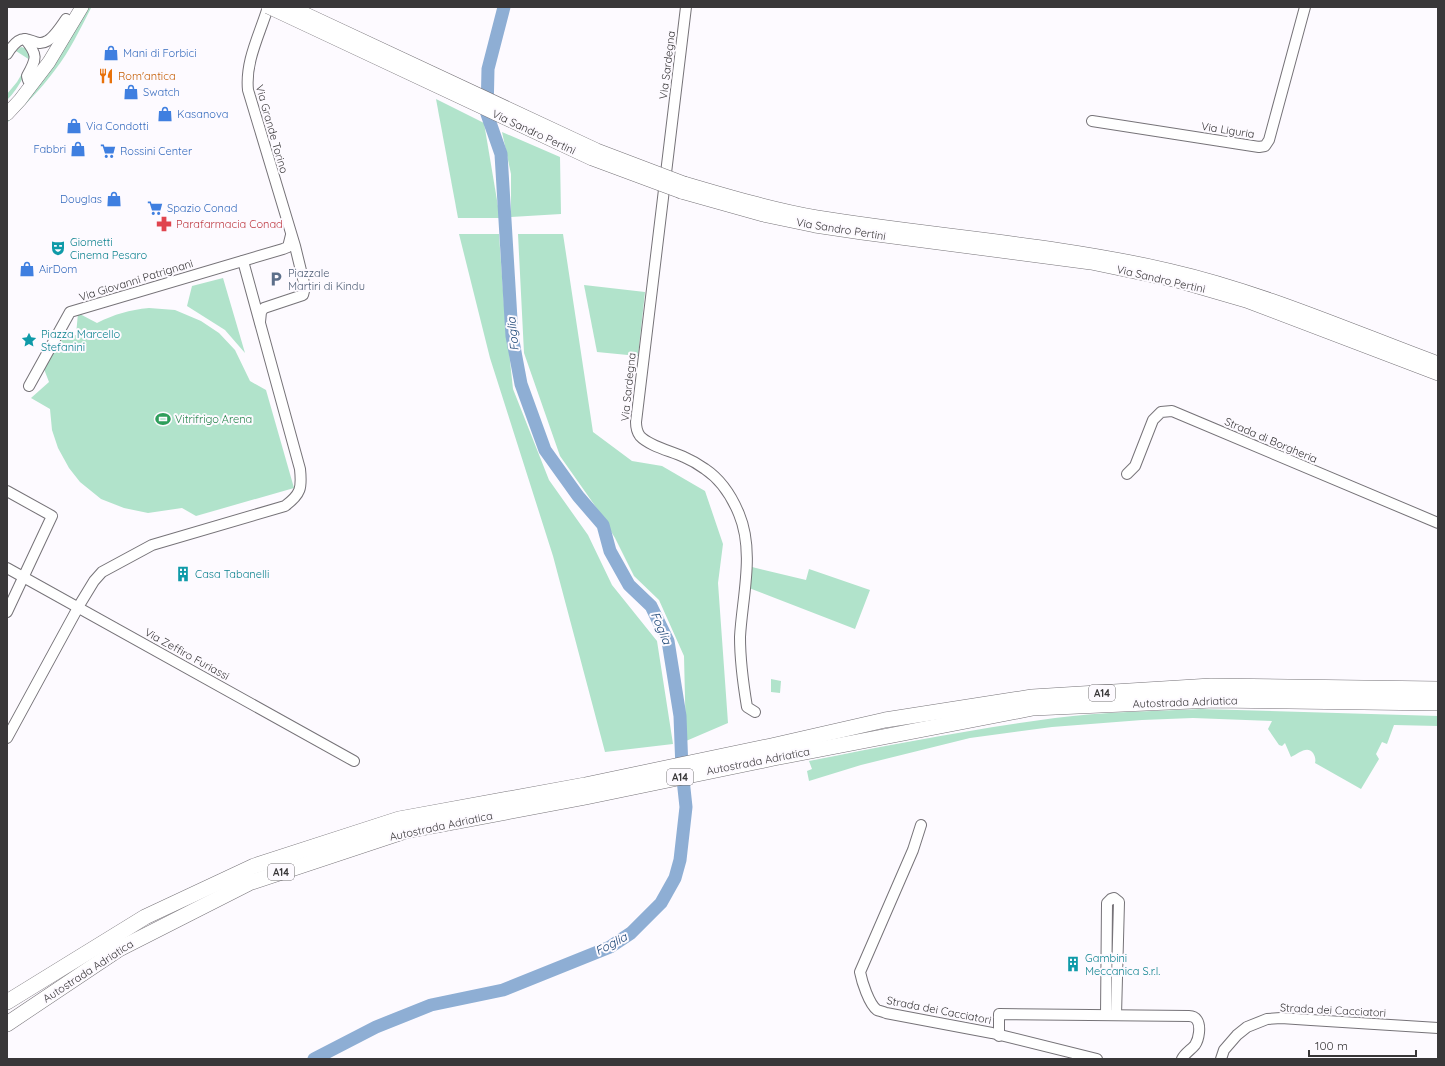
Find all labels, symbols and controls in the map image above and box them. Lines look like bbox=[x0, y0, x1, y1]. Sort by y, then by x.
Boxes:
street label: Via Sardegna bbox=[656, 30, 678, 100]
shop icon: Mani di Forbici bbox=[102, 44, 120, 62]
place label: Mani di Forbici bbox=[123, 46, 197, 60]
restaurant icon: Rom'antica bbox=[97, 67, 115, 85]
place label: Rom'antica bbox=[118, 69, 176, 83]
shop icon: Swatch bbox=[122, 83, 140, 101]
street label: Via Grande Torino bbox=[253, 83, 291, 175]
place label: Swatch bbox=[143, 85, 180, 99]
shop icon: Kasanova bbox=[156, 105, 174, 123]
place label: Kasanova bbox=[177, 107, 228, 121]
street label: Via Sandro Pertini bbox=[490, 107, 578, 157]
shop icon: Via Condotti bbox=[65, 117, 83, 135]
place label: Via Condotti bbox=[86, 119, 149, 133]
street label: Via Liguria bbox=[1200, 119, 1256, 141]
shop icon: Fabbri bbox=[69, 140, 87, 158]
place label: Fabbri bbox=[33, 142, 66, 156]
supermarket icon: Rossini Center bbox=[99, 142, 117, 160]
place label: Rossini Center bbox=[120, 144, 193, 158]
shop icon: Douglas bbox=[105, 190, 123, 208]
place label: Douglas bbox=[60, 192, 102, 206]
supermarket icon: Spazio Conad bbox=[146, 199, 164, 217]
place label: Spazio Conad bbox=[167, 201, 237, 215]
pharmacy icon: Parafarmacia Conad bbox=[155, 215, 173, 233]
street label: Via Sandro Pertini bbox=[795, 215, 887, 243]
place label: Parafarmacia Conad bbox=[176, 217, 283, 231]
place label: Giometti Cinema Pesaro bbox=[70, 235, 147, 262]
theatre icon: Giometti Cinema Pesaro bbox=[49, 239, 67, 257]
street label: Via Giovanni Patrignani bbox=[77, 256, 195, 304]
shop icon: AirDom bbox=[18, 260, 36, 278]
place label: AirDom bbox=[39, 262, 77, 276]
street label: Via Sandro Pertini bbox=[1115, 262, 1207, 296]
place label: Piazzale Martiri di Kindu bbox=[288, 266, 365, 293]
parking icon: Piazzale Martiri di Kindu bbox=[267, 270, 285, 288]
water label: Foglia bbox=[503, 316, 522, 352]
place label: Piazza Marcello Stefanini bbox=[41, 327, 120, 354]
place icon: Piazza Marcello Stefanini bbox=[20, 331, 38, 349]
street label: Via Sardegna bbox=[617, 352, 639, 422]
sports icon: Vitrifrigo Arena bbox=[154, 410, 172, 428]
place label: Vitrifrigo Arena bbox=[175, 412, 252, 426]
street label: Strada di Borgheria bbox=[1222, 414, 1320, 466]
building icon: Casa Tabanelli bbox=[174, 565, 192, 583]
place label: Casa Tabanelli bbox=[195, 567, 269, 581]
water label: Foglia bbox=[648, 609, 675, 647]
street label: Via Zeffiro Furiassi bbox=[142, 625, 232, 683]
road number: A14 bbox=[1089, 685, 1115, 701]
street label: Autostrada Adriatica bbox=[1132, 693, 1238, 711]
street label: Autostrada Adriatica bbox=[705, 744, 811, 778]
road number: A14 bbox=[667, 769, 693, 785]
street label: Autostrada Adriatica bbox=[388, 808, 494, 844]
road number: A14 bbox=[268, 864, 294, 880]
water label: Foglia bbox=[592, 929, 630, 958]
street label: Autostrada Adriatica bbox=[40, 937, 136, 1005]
place label: Gambini Meccanica S.r.l. bbox=[1085, 951, 1160, 978]
building icon: Gambini Meccanica S.r.l. bbox=[1064, 955, 1082, 973]
street label: Strada dei Cacciatori bbox=[885, 993, 993, 1027]
street label: Strada dei Cacciatori bbox=[1279, 1000, 1387, 1020]
scale bar bbox=[1309, 1032, 1416, 1058]
text: 100 m bbox=[1315, 1038, 1348, 1053]

